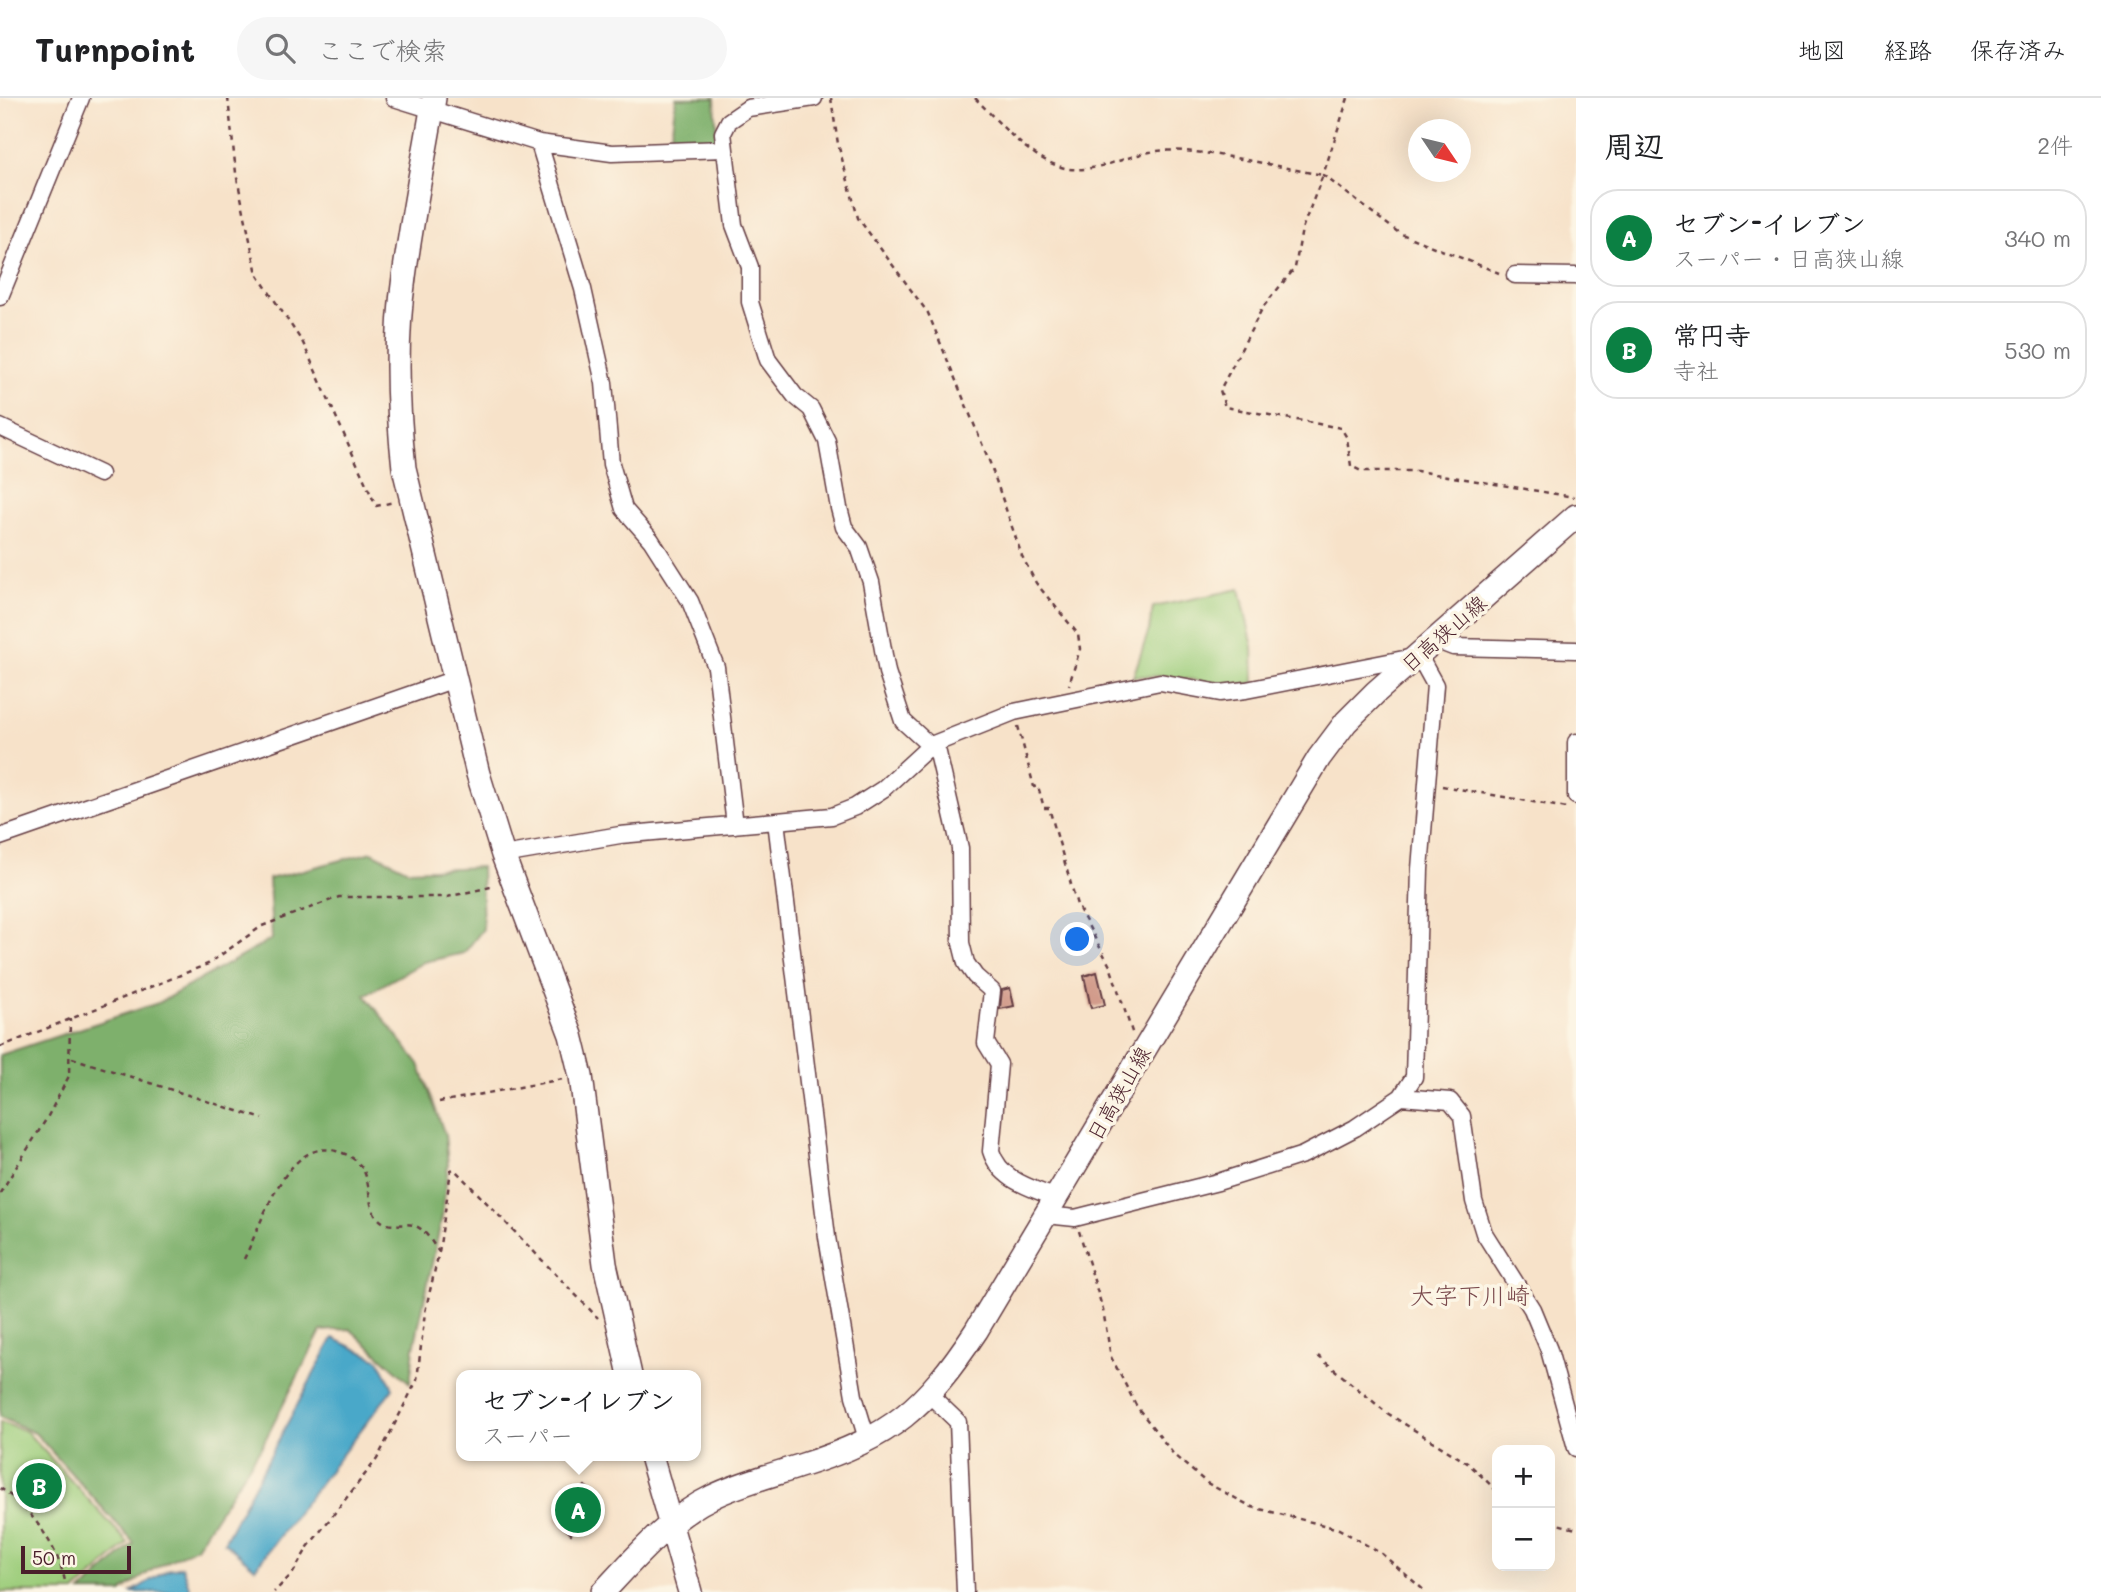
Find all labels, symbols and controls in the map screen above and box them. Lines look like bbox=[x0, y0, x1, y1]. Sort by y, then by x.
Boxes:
search box bbox=[237, 17, 727, 80]
text: Turnpoint bbox=[35, 27, 195, 70]
icon: search bbox=[261, 29, 299, 67]
text: ここで検索 bbox=[317, 33, 447, 67]
text: 地図 bbox=[1798, 34, 1846, 65]
text: 経路 bbox=[1884, 34, 1932, 65]
text: 保存済み bbox=[1970, 34, 2066, 65]
north arrow bbox=[1408, 119, 1471, 182]
text: 周辺 bbox=[1604, 125, 1664, 165]
text: 2件 bbox=[2037, 130, 2073, 160]
text: セブン-イレブン bbox=[1673, 206, 1866, 240]
text: A bbox=[1621, 223, 1637, 253]
text: 340 m bbox=[2004, 223, 2071, 253]
text: スーパー · 日高狭山線 bbox=[1673, 243, 1904, 273]
text: 常円寺 bbox=[1673, 318, 1751, 352]
text: B bbox=[1621, 335, 1637, 365]
text: 530 m bbox=[2004, 335, 2071, 365]
text: 寺社 bbox=[1673, 355, 1719, 385]
street label: 日高狭山線 bbox=[1395, 588, 1491, 678]
your location bbox=[1060, 922, 1094, 956]
street label: 日高狭山線 bbox=[1080, 1041, 1156, 1145]
district label: 大字下川崎 bbox=[1410, 1279, 1530, 1310]
popup bbox=[456, 1370, 701, 1461]
text: セブン-イレブン bbox=[482, 1383, 675, 1417]
text: スーパー bbox=[482, 1420, 573, 1450]
map controls bbox=[1492, 1445, 1555, 1571]
button: + bbox=[1492, 1445, 1555, 1508]
pin: B bbox=[16, 1460, 62, 1512]
pin: A bbox=[555, 1484, 601, 1536]
button: − bbox=[1492, 1508, 1555, 1571]
scale bar bbox=[21, 1543, 131, 1575]
text: 50 m bbox=[32, 1545, 76, 1570]

